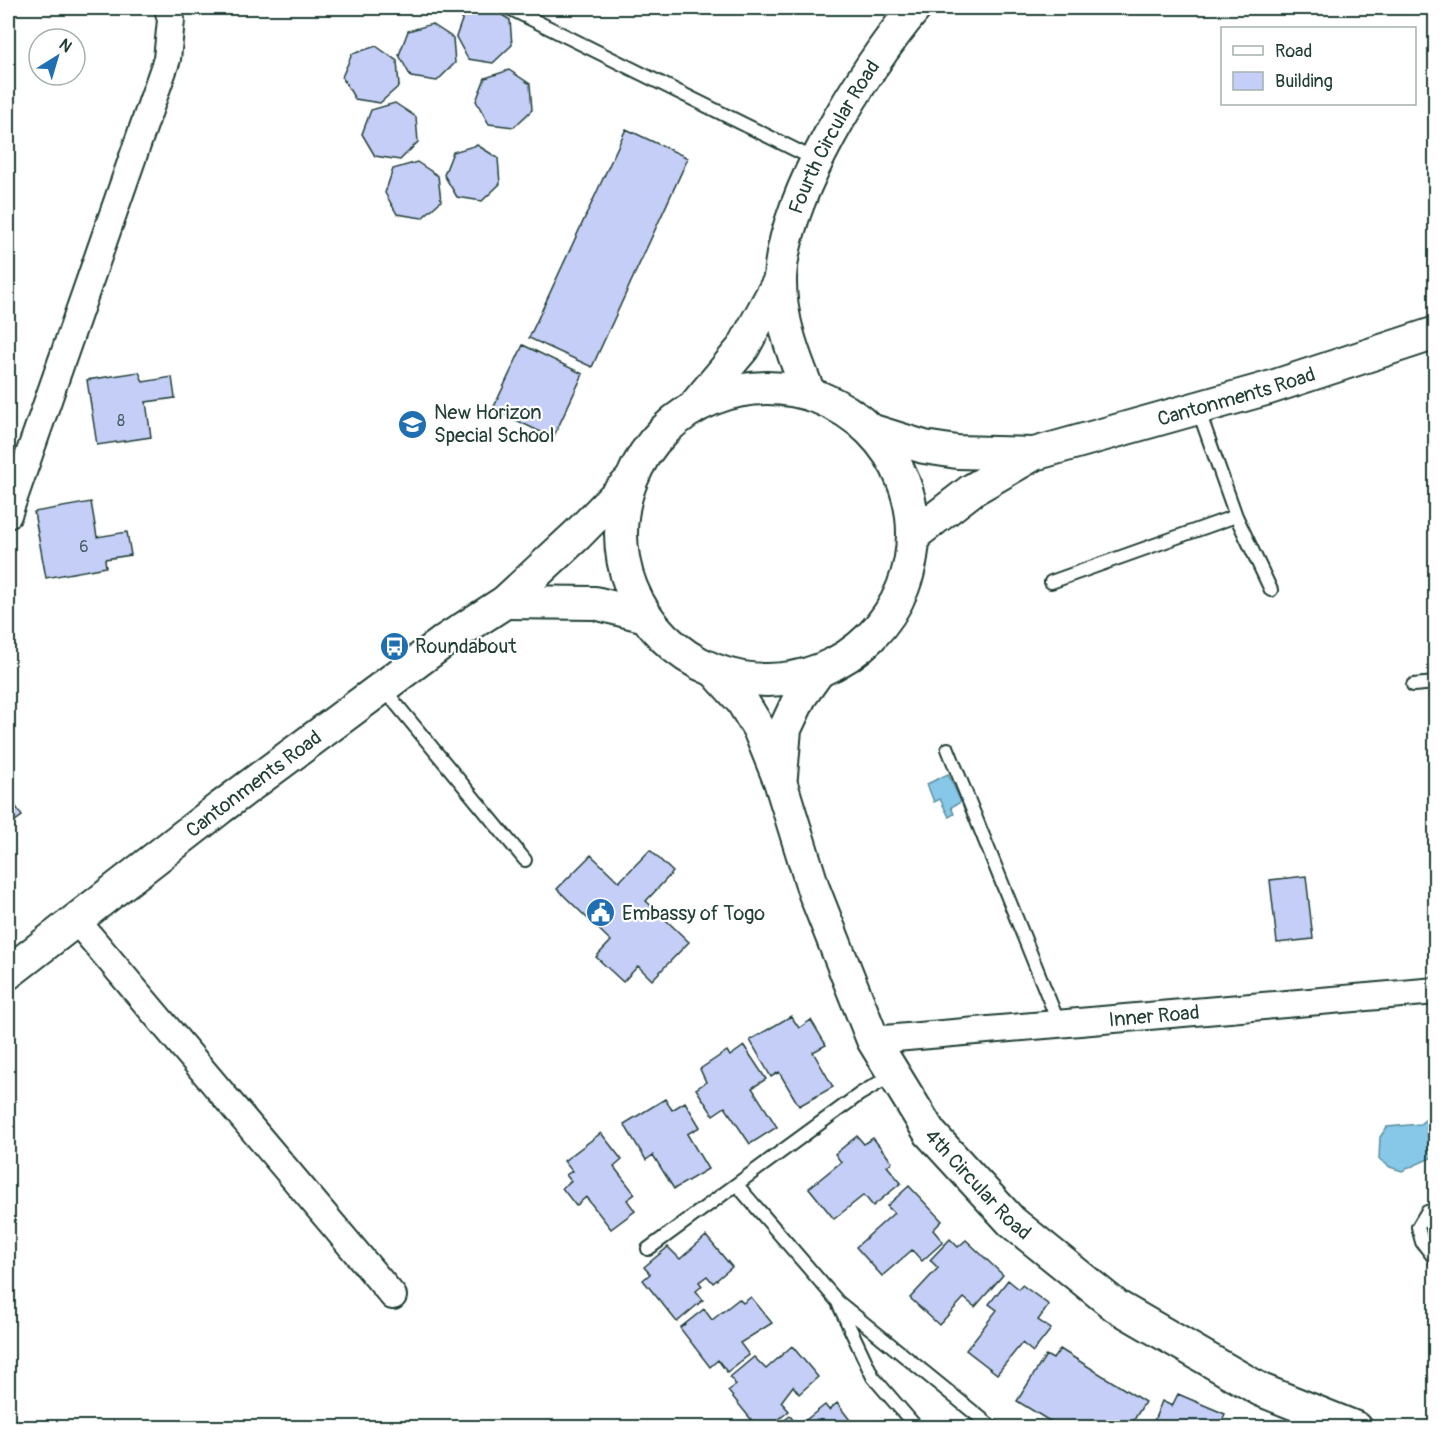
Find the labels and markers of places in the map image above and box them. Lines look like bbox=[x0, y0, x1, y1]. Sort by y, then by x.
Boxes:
place label: New Horizon Special School bbox=[434, 400, 555, 448]
school or university icon: New Horizon Special School bbox=[397, 408, 429, 440]
bus stop icon: Roundabout bbox=[378, 630, 410, 662]
place label: Roundabout bbox=[415, 634, 517, 659]
public building icon: Embassy of Togo bbox=[585, 897, 617, 929]
place label: Embassy of Togo bbox=[622, 901, 765, 926]

